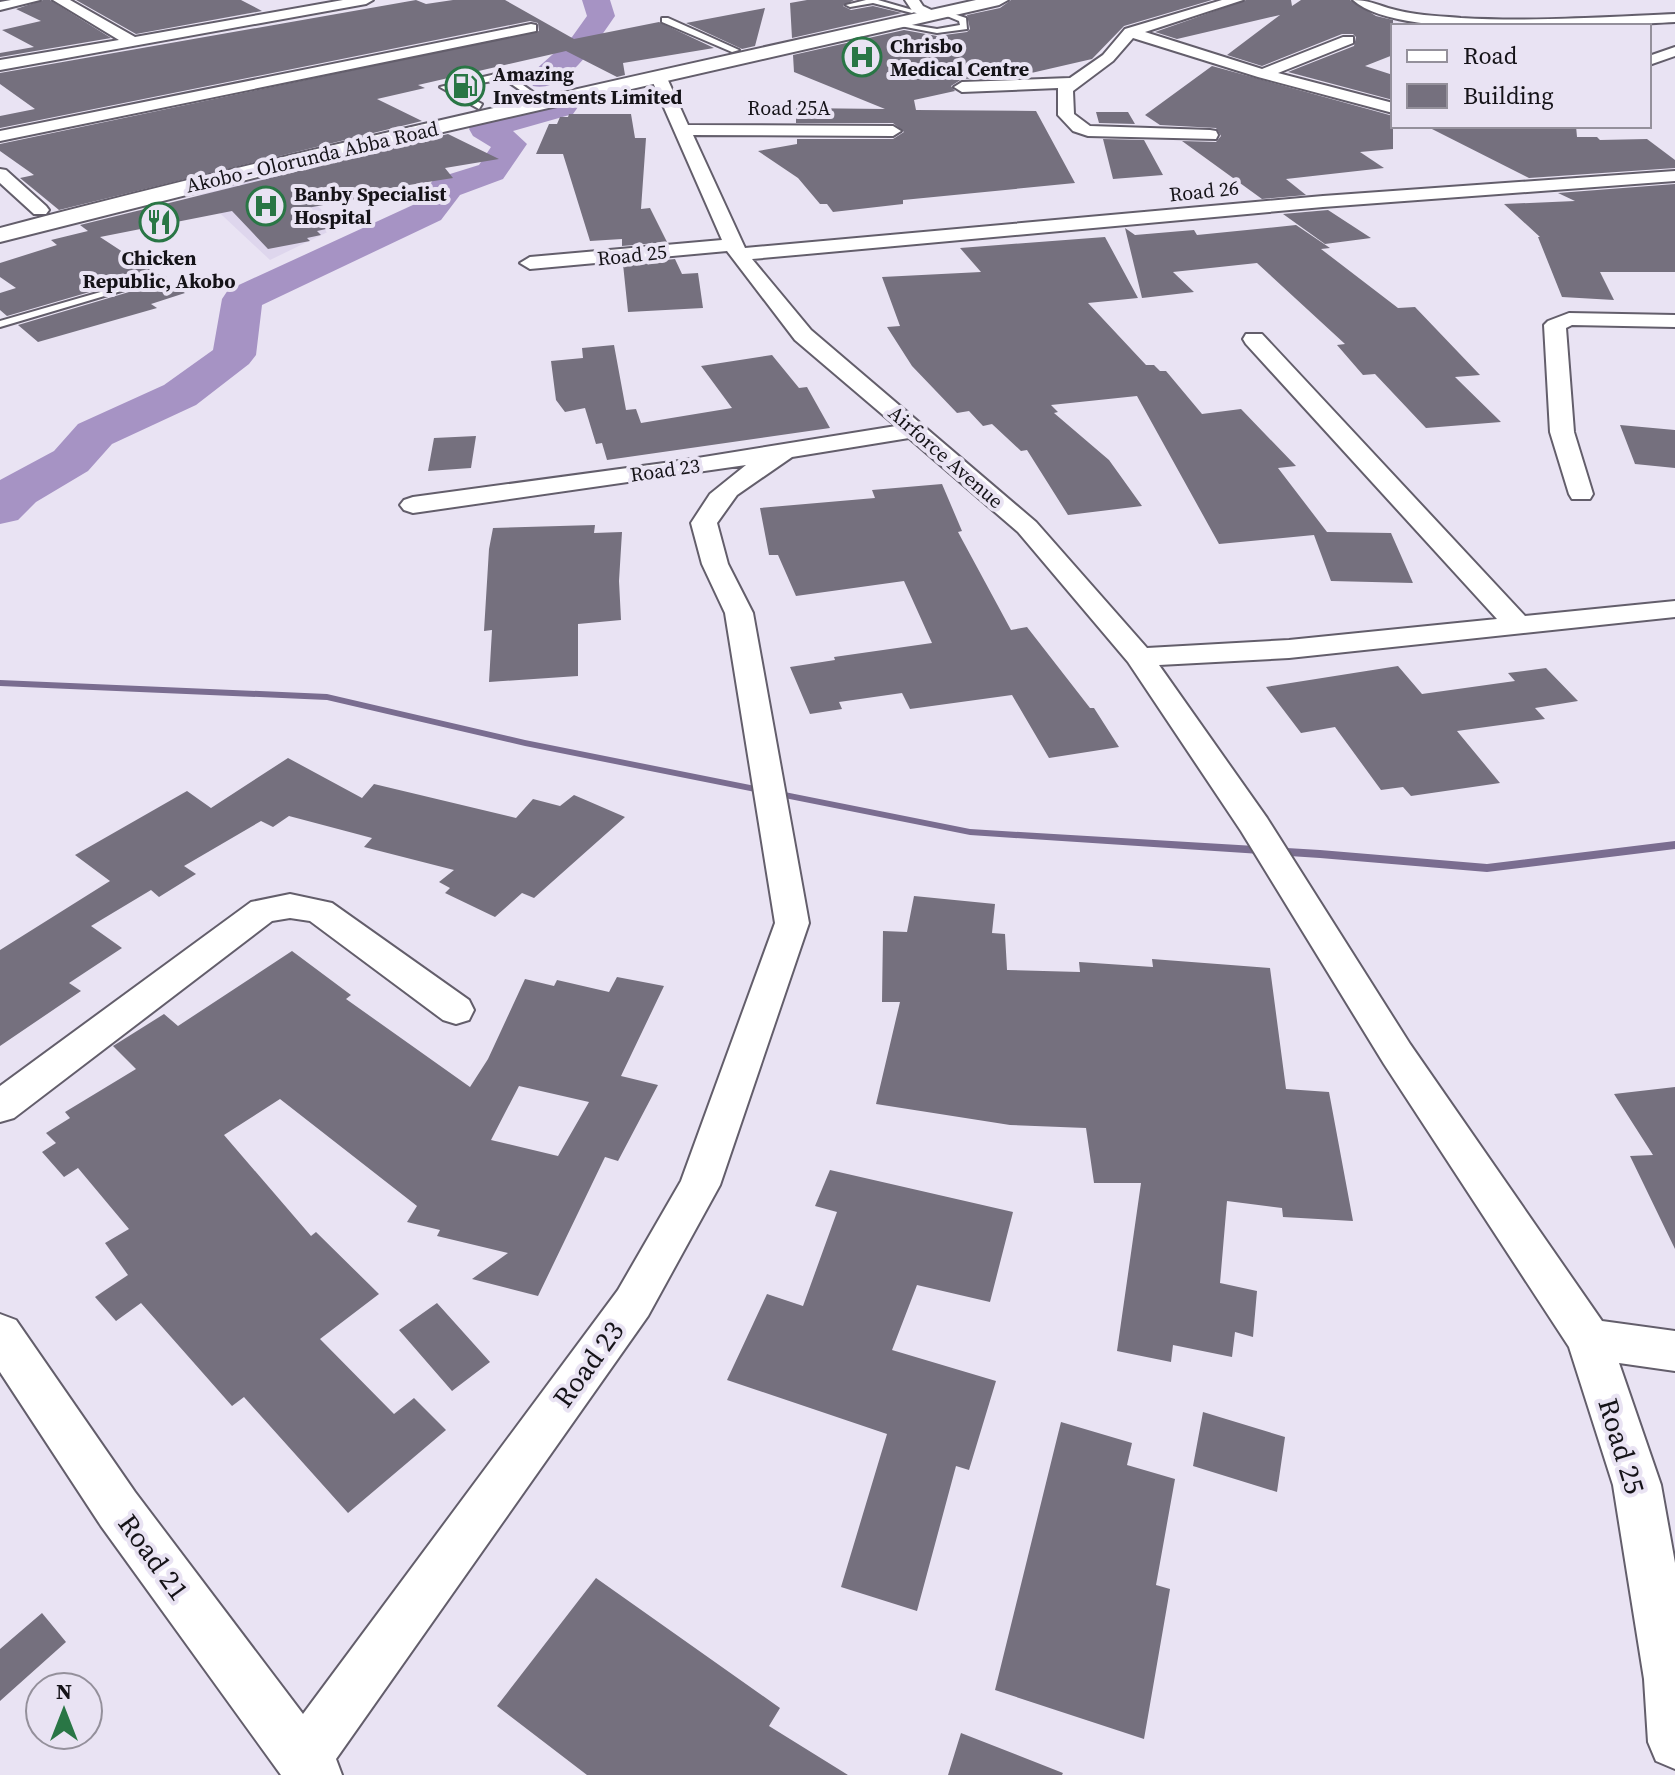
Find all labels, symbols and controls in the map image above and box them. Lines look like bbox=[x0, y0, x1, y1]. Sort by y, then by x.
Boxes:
legend bbox=[1391, 24, 1651, 128]
place label: Chrisbo Medical Centre bbox=[890, 32, 1029, 83]
hospital icon: Chrisbo Medical Centre bbox=[841, 36, 883, 78]
text: Road bbox=[1463, 39, 1518, 72]
place label: Amazing Investments Limited bbox=[493, 60, 683, 111]
fuel station icon: Amazing Investments Limited bbox=[444, 65, 486, 107]
text: Building bbox=[1463, 79, 1554, 112]
street label: Road 25A bbox=[747, 94, 831, 122]
street label: Akobo - Olorunda Abba Road bbox=[183, 114, 442, 200]
street label: Road 26 bbox=[1168, 173, 1240, 209]
place label: Banby Specialist Hospital bbox=[294, 180, 447, 231]
hospital icon: Banby Specialist Hospital bbox=[245, 185, 287, 227]
restaurant icon: Chicken Republic, Akobo bbox=[138, 201, 180, 243]
street label: Road 25 bbox=[596, 237, 668, 273]
place label: Chicken Republic, Akobo bbox=[83, 244, 235, 295]
street label: Airforce Avenue bbox=[882, 399, 1010, 515]
street label: Road 23 bbox=[628, 451, 702, 489]
street label: Road 23 bbox=[544, 1313, 632, 1415]
street label: Road 25 bbox=[1590, 1394, 1654, 1498]
street label: Road 21 bbox=[110, 1506, 198, 1608]
north arrow bbox=[24, 1671, 104, 1751]
text: N bbox=[56, 1676, 72, 1706]

